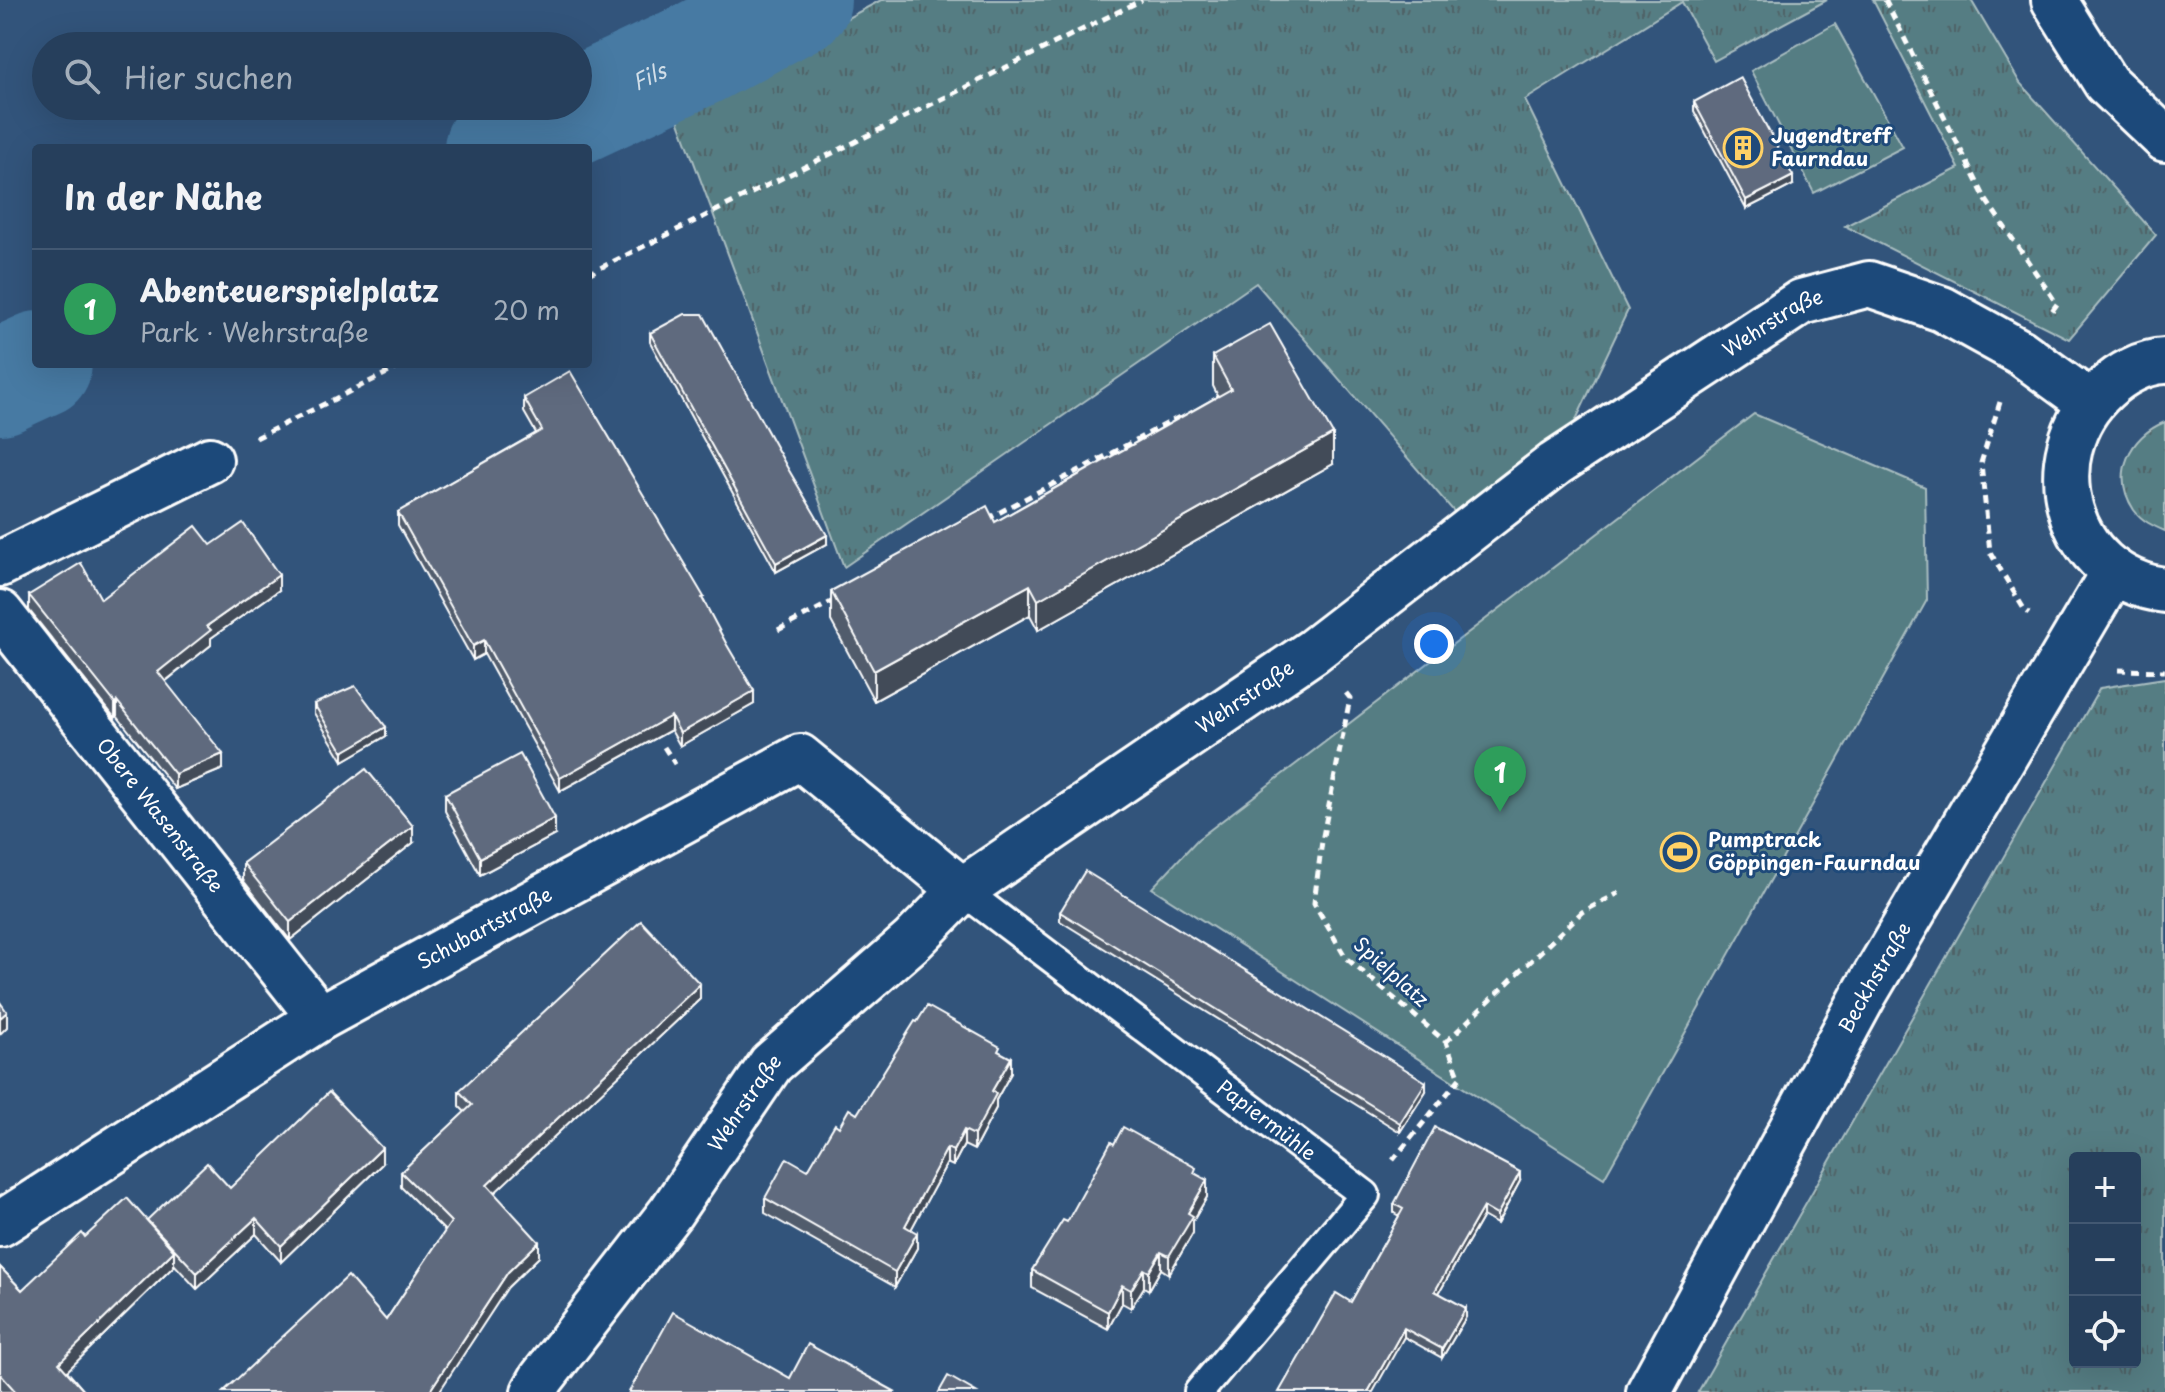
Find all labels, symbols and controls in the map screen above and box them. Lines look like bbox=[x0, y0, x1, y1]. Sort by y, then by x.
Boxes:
search box bbox=[32, 32, 592, 120]
water label: Fils bbox=[626, 52, 673, 97]
icon: search bbox=[60, 54, 104, 98]
text: Hier suchen bbox=[124, 54, 293, 99]
place label: Jugendtreff Faurndau bbox=[1771, 120, 1893, 173]
building icon: Jugendtreff Faurndau bbox=[1722, 127, 1764, 169]
text: In der Nähe bbox=[64, 170, 262, 222]
text: Abenteuerspielplatz bbox=[140, 267, 439, 312]
street label: Wehrstraße bbox=[1716, 281, 1826, 364]
text: 1 bbox=[84, 290, 96, 329]
text: 20 m bbox=[493, 290, 560, 329]
text: Park · Wehrstraße bbox=[140, 312, 369, 351]
your location bbox=[1414, 624, 1454, 664]
street label: Wehrstraße bbox=[1189, 652, 1300, 741]
street label: Obere Wasenstraße bbox=[90, 731, 231, 899]
pin: 1 bbox=[1474, 746, 1526, 812]
place label: Pumptrack Göppingen-Faurndau bbox=[1708, 824, 1920, 877]
sports icon: Pumptrack Göppingen-Faurndau bbox=[1659, 831, 1701, 873]
street label: Schubartstraße bbox=[411, 879, 557, 977]
street label: Beckhstraße bbox=[1830, 916, 1918, 1038]
street label: Spielplatz bbox=[1347, 929, 1436, 1013]
street label: Wehrstraße bbox=[700, 1046, 787, 1158]
street label: Papiermühle bbox=[1211, 1072, 1323, 1167]
map controls bbox=[2069, 1152, 2141, 1368]
button: + bbox=[2069, 1152, 2141, 1224]
button: − bbox=[2069, 1224, 2141, 1296]
button: locate bbox=[2069, 1296, 2141, 1368]

